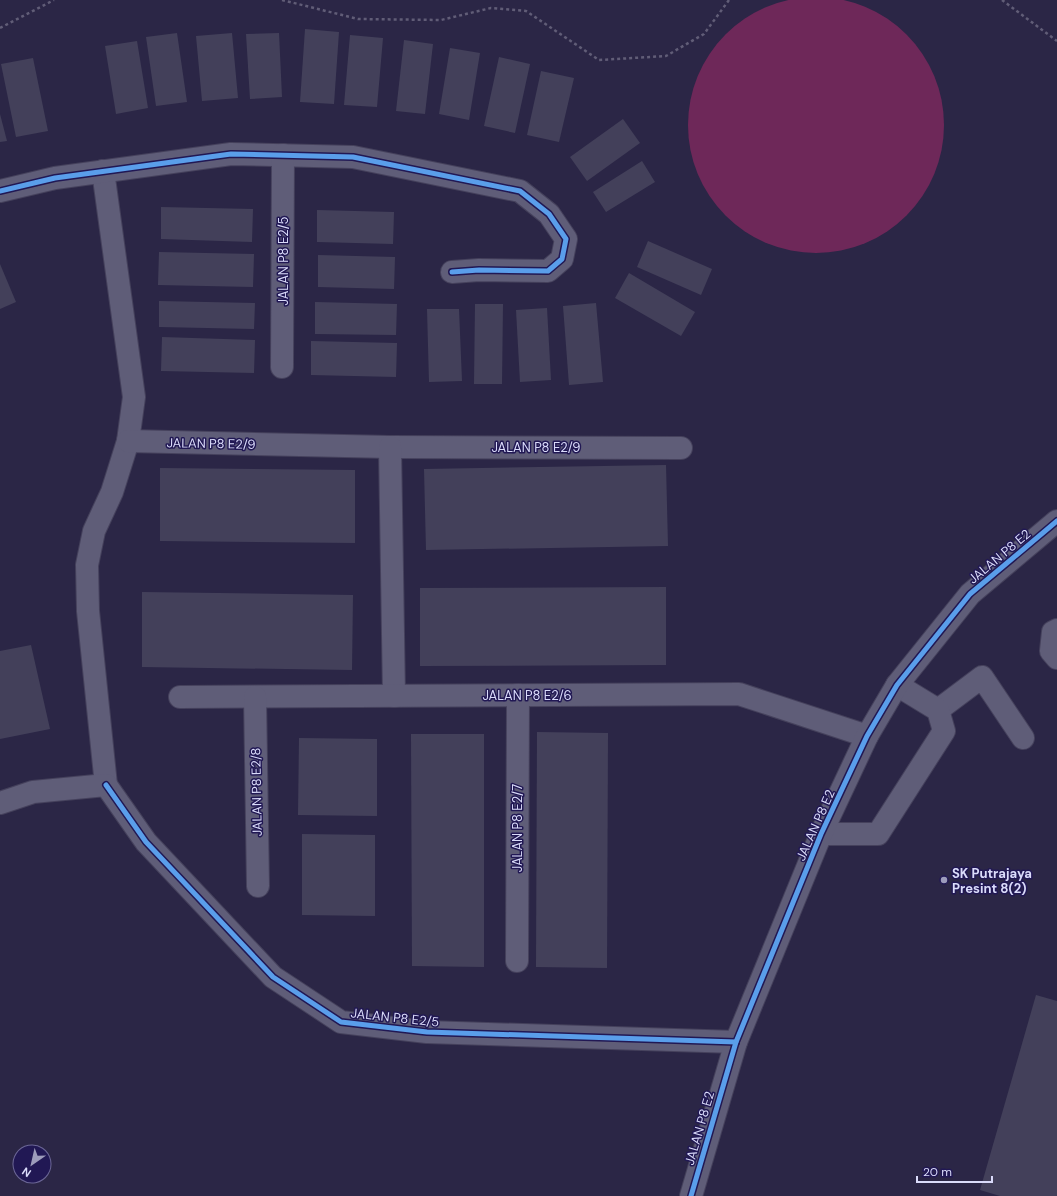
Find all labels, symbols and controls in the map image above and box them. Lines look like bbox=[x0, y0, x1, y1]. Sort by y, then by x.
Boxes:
street label: JALAN P8 E2/5 bbox=[275, 216, 292, 305]
street label: JALAN P8 E2/9 bbox=[166, 434, 256, 453]
street label: JALAN P8 E2/9 bbox=[491, 439, 581, 456]
street label: JALAN P8 E2 bbox=[965, 525, 1034, 587]
street label: JALAN P8 E2/6 bbox=[482, 687, 572, 704]
street label: JALAN P8 E2/8 bbox=[247, 747, 266, 837]
street label: JALAN P8 E2/7 bbox=[509, 784, 526, 872]
street label: JALAN P8 E2 bbox=[792, 787, 839, 863]
place label: SK Putrajaya Presint 8(2) bbox=[952, 865, 1032, 897]
marker: SK Putrajaya Presint 8(2) bbox=[939, 875, 949, 885]
street label: JALAN P8 E2/5 bbox=[350, 1004, 440, 1031]
street label: JALAN P8 E2 bbox=[681, 1089, 718, 1167]
north arrow bbox=[12, 1144, 52, 1184]
scale bar bbox=[917, 1158, 992, 1184]
text: N bbox=[19, 1164, 34, 1180]
text: 20 m bbox=[923, 1164, 952, 1180]

